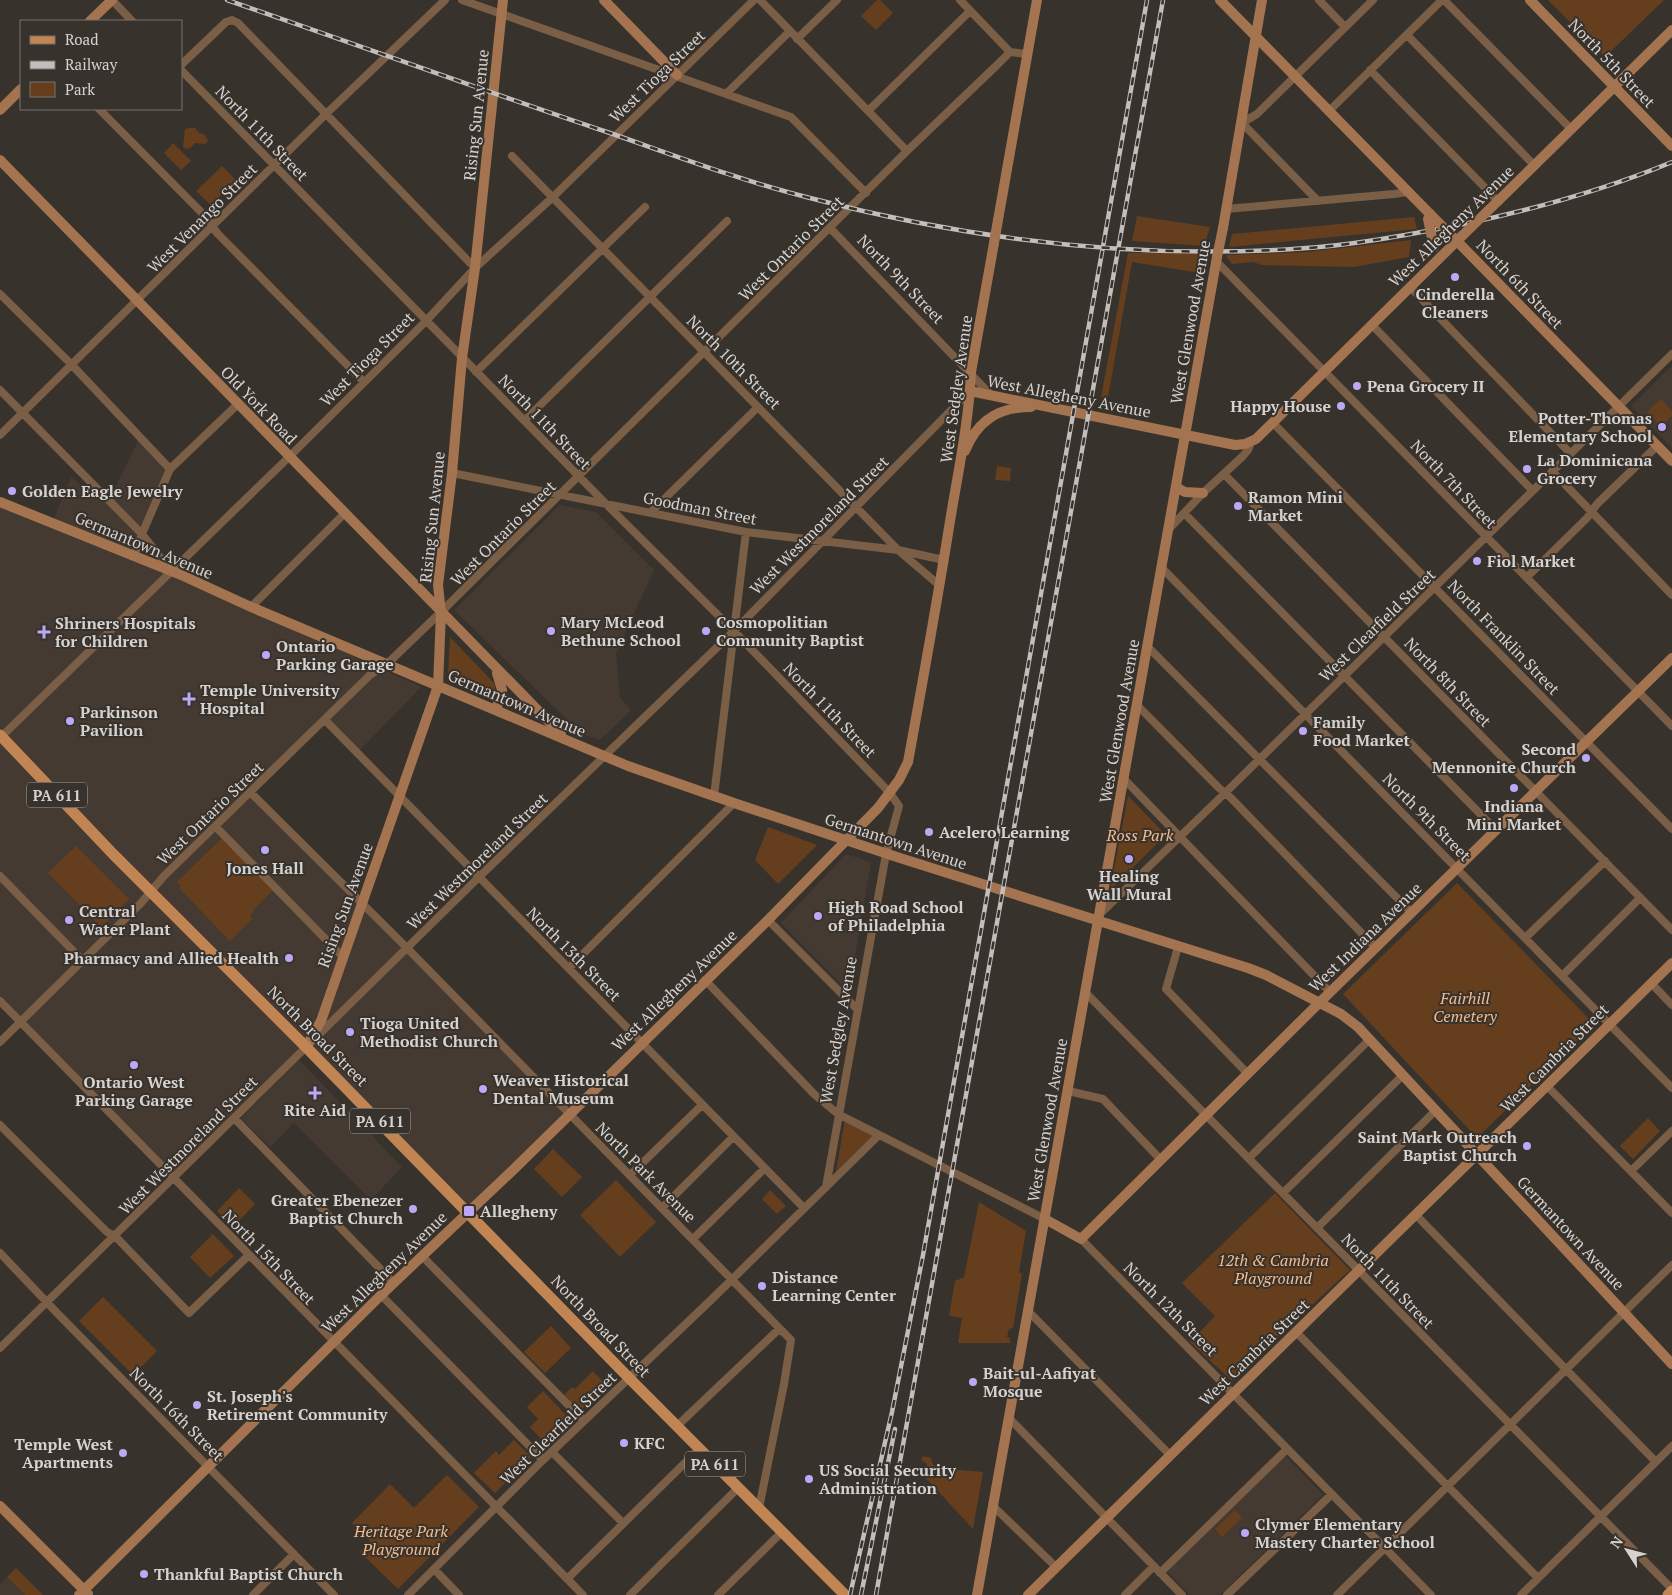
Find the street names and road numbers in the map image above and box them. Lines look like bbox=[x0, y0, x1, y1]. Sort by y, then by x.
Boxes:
street label: North 5th Street bbox=[1564, 14, 1660, 113]
street label: West Tioga Street bbox=[604, 25, 710, 127]
street label: Rising Sun Avenue bbox=[458, 48, 494, 182]
street label: North 11th Street bbox=[211, 80, 313, 186]
street label: West Venango Street bbox=[142, 158, 262, 278]
street label: West Allegheny Avenue bbox=[1384, 160, 1518, 292]
street label: West Ontario Street bbox=[734, 191, 848, 305]
street label: North 9th Street bbox=[853, 230, 949, 329]
street label: North 6th Street bbox=[1472, 235, 1568, 334]
street label: West Glenwood Avenue bbox=[1165, 238, 1215, 406]
street label: West Tioga Street bbox=[315, 307, 419, 411]
street label: North 10th Street bbox=[682, 310, 786, 414]
street label: West Sedgley Avenue bbox=[935, 314, 977, 464]
street label: Old York Road bbox=[216, 361, 302, 449]
street label: North 11th Street bbox=[494, 369, 596, 475]
street label: West Allegheny Avenue bbox=[985, 369, 1153, 423]
street label: North 7th Street bbox=[1406, 435, 1502, 533]
street label: Rising Sun Avenue bbox=[414, 450, 450, 584]
street label: West Westmoreland Street bbox=[745, 451, 893, 599]
street label: West Ontario Street bbox=[446, 476, 560, 590]
street label: Goodman Street bbox=[641, 486, 759, 530]
street label: Germantown Avenue bbox=[71, 506, 217, 584]
street label: West Clearfield Street bbox=[1314, 564, 1440, 686]
street label: North Franklin Street bbox=[1443, 575, 1565, 699]
street label: North 8th Street bbox=[1400, 633, 1496, 732]
street label: West Glenwood Avenue bbox=[1094, 637, 1144, 805]
street label: North 11th Street bbox=[779, 657, 881, 763]
street label: Germantown Avenue bbox=[444, 664, 590, 742]
street label: West Ontario Street bbox=[152, 756, 268, 870]
street label: North 9th Street bbox=[1378, 768, 1476, 866]
road number: PA 611 bbox=[27, 782, 87, 808]
street label: West Westmoreland Street bbox=[402, 788, 552, 934]
street label: Germantown Avenue bbox=[822, 808, 970, 874]
street label: Rising Sun Avenue bbox=[312, 839, 378, 971]
street label: West Indiana Avenue bbox=[1304, 877, 1426, 997]
street label: North 13th Street bbox=[522, 902, 626, 1006]
street label: West Allegheny Avenue bbox=[607, 924, 741, 1056]
street label: West Sedgley Avenue bbox=[814, 955, 862, 1105]
street label: North Broad Street bbox=[263, 981, 373, 1091]
street label: West Cambria Street bbox=[1495, 999, 1613, 1117]
street label: West Glenwood Avenue bbox=[1022, 1036, 1072, 1204]
street label: West Westmoreland Street bbox=[114, 1071, 262, 1219]
road number: PA 611 bbox=[350, 1108, 410, 1134]
street label: North Park Avenue bbox=[591, 1117, 701, 1227]
street label: Germantown Avenue bbox=[1512, 1171, 1630, 1295]
street label: North 15th Street bbox=[218, 1204, 320, 1310]
street label: West Allegheny Avenue bbox=[317, 1206, 451, 1338]
street label: North 11th Street bbox=[1337, 1228, 1439, 1334]
street label: North 12th Street bbox=[1119, 1257, 1223, 1361]
street label: North Broad Street bbox=[546, 1270, 656, 1382]
street label: West Cambria Street bbox=[1194, 1294, 1314, 1410]
street label: North 16th Street bbox=[125, 1362, 229, 1466]
street label: West Clearfield Street bbox=[495, 1367, 621, 1489]
road number: PA 611 bbox=[685, 1452, 745, 1476]

